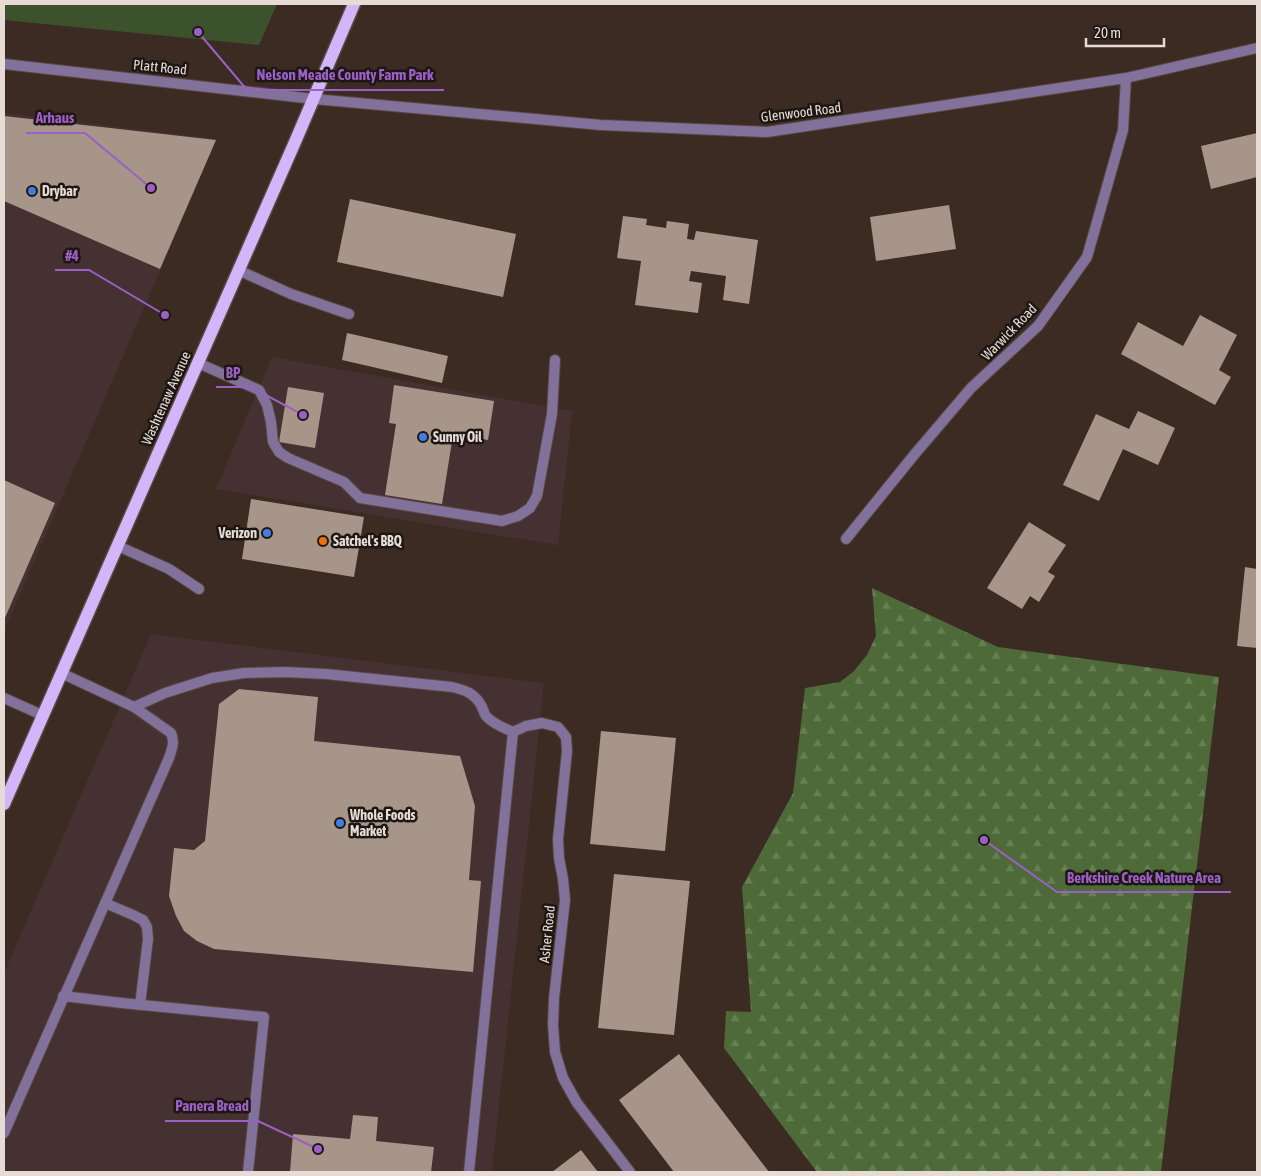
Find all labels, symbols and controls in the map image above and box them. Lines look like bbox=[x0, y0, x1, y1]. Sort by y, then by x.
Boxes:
scale bar bbox=[1086, 15, 1164, 47]
text: 20 m bbox=[1094, 24, 1121, 41]
street label: Platt Road bbox=[132, 56, 188, 78]
callout: Nelson Meade County Farm Park bbox=[247, 60, 444, 90]
text: Nelson Meade County Farm Park bbox=[256, 66, 434, 83]
street label: Glenwood Road bbox=[760, 99, 842, 125]
callout: Arhaus bbox=[26, 103, 85, 133]
text: Arhaus bbox=[35, 109, 75, 126]
place label: Drybar bbox=[42, 183, 78, 199]
marker: Drybar bbox=[26, 185, 38, 197]
callout: #4 bbox=[55, 240, 89, 270]
text: #4 bbox=[64, 247, 79, 264]
street label: Warwick Road bbox=[978, 301, 1040, 363]
street label: Washtenaw Avenue bbox=[138, 349, 194, 447]
callout: BP bbox=[216, 357, 251, 387]
text: BP bbox=[226, 364, 241, 381]
place label: Sunny Oil bbox=[433, 429, 482, 445]
marker: Sunny Oil bbox=[417, 431, 429, 443]
place label: Verizon bbox=[218, 525, 257, 541]
marker: Verizon bbox=[261, 527, 273, 539]
place label: Satchel's BBQ bbox=[333, 533, 403, 549]
marker: Satchel's BBQ bbox=[317, 535, 329, 547]
place label: Whole Foods Market bbox=[349, 807, 416, 839]
marker: Whole Foods Market bbox=[334, 817, 346, 829]
callout: Berkshire Creek Nature Area bbox=[1057, 862, 1231, 892]
text: Berkshire Creek Nature Area bbox=[1067, 869, 1221, 886]
street label: Asher Road bbox=[536, 904, 558, 964]
callout: Panera Bread bbox=[165, 1091, 258, 1121]
text: Panera Bread bbox=[175, 1097, 249, 1114]

